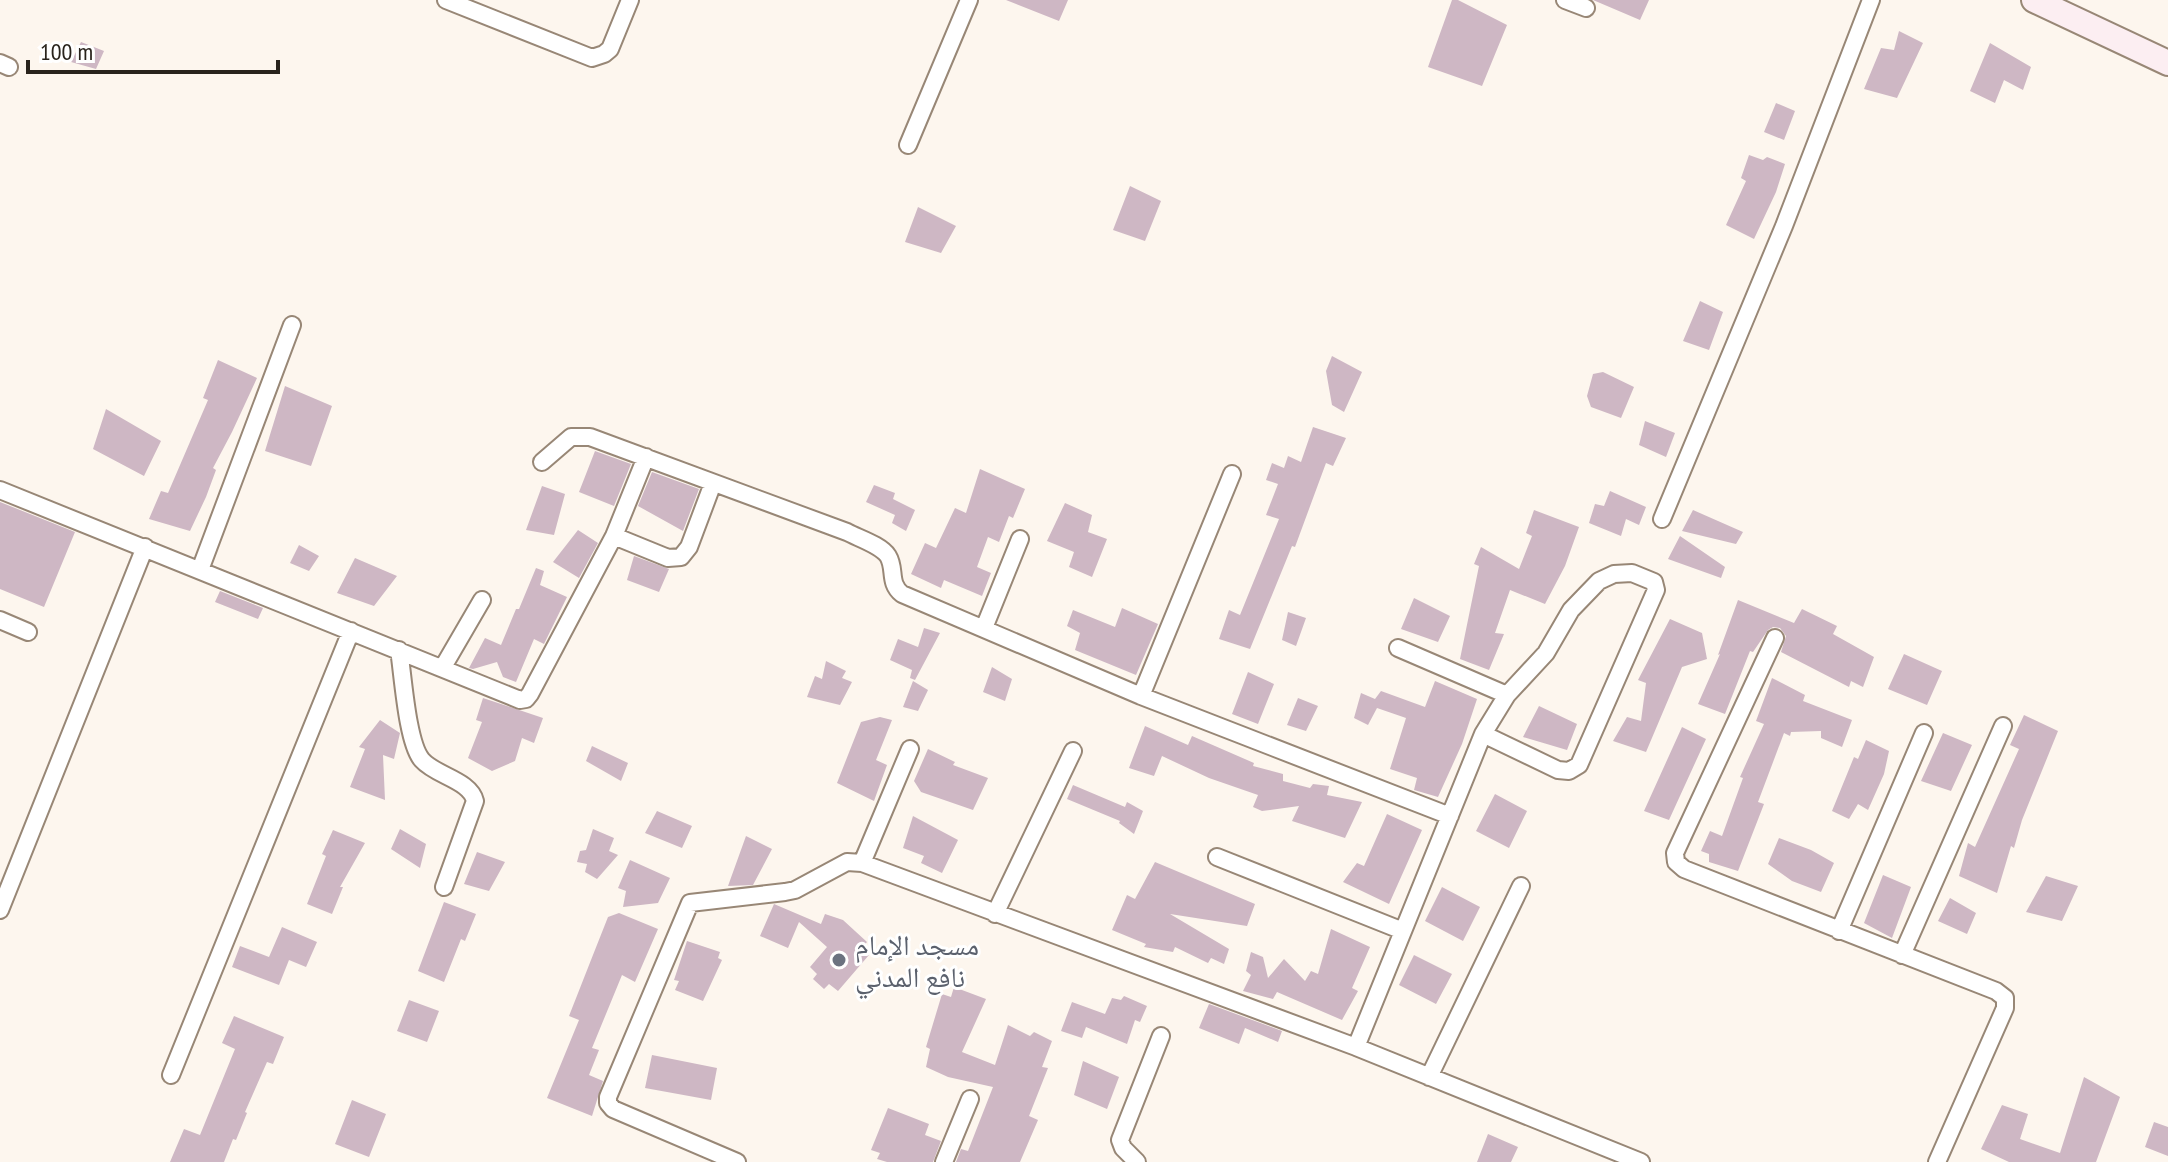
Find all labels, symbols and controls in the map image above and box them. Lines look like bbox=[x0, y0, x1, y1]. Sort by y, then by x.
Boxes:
scale bar bbox=[28, 24, 278, 74]
text: 100 m bbox=[40, 36, 93, 67]
place label: مسجد الإمام نافع المدني bbox=[855, 926, 979, 1000]
marker: مسجد الإمام نافع المدني bbox=[830, 951, 848, 969]

